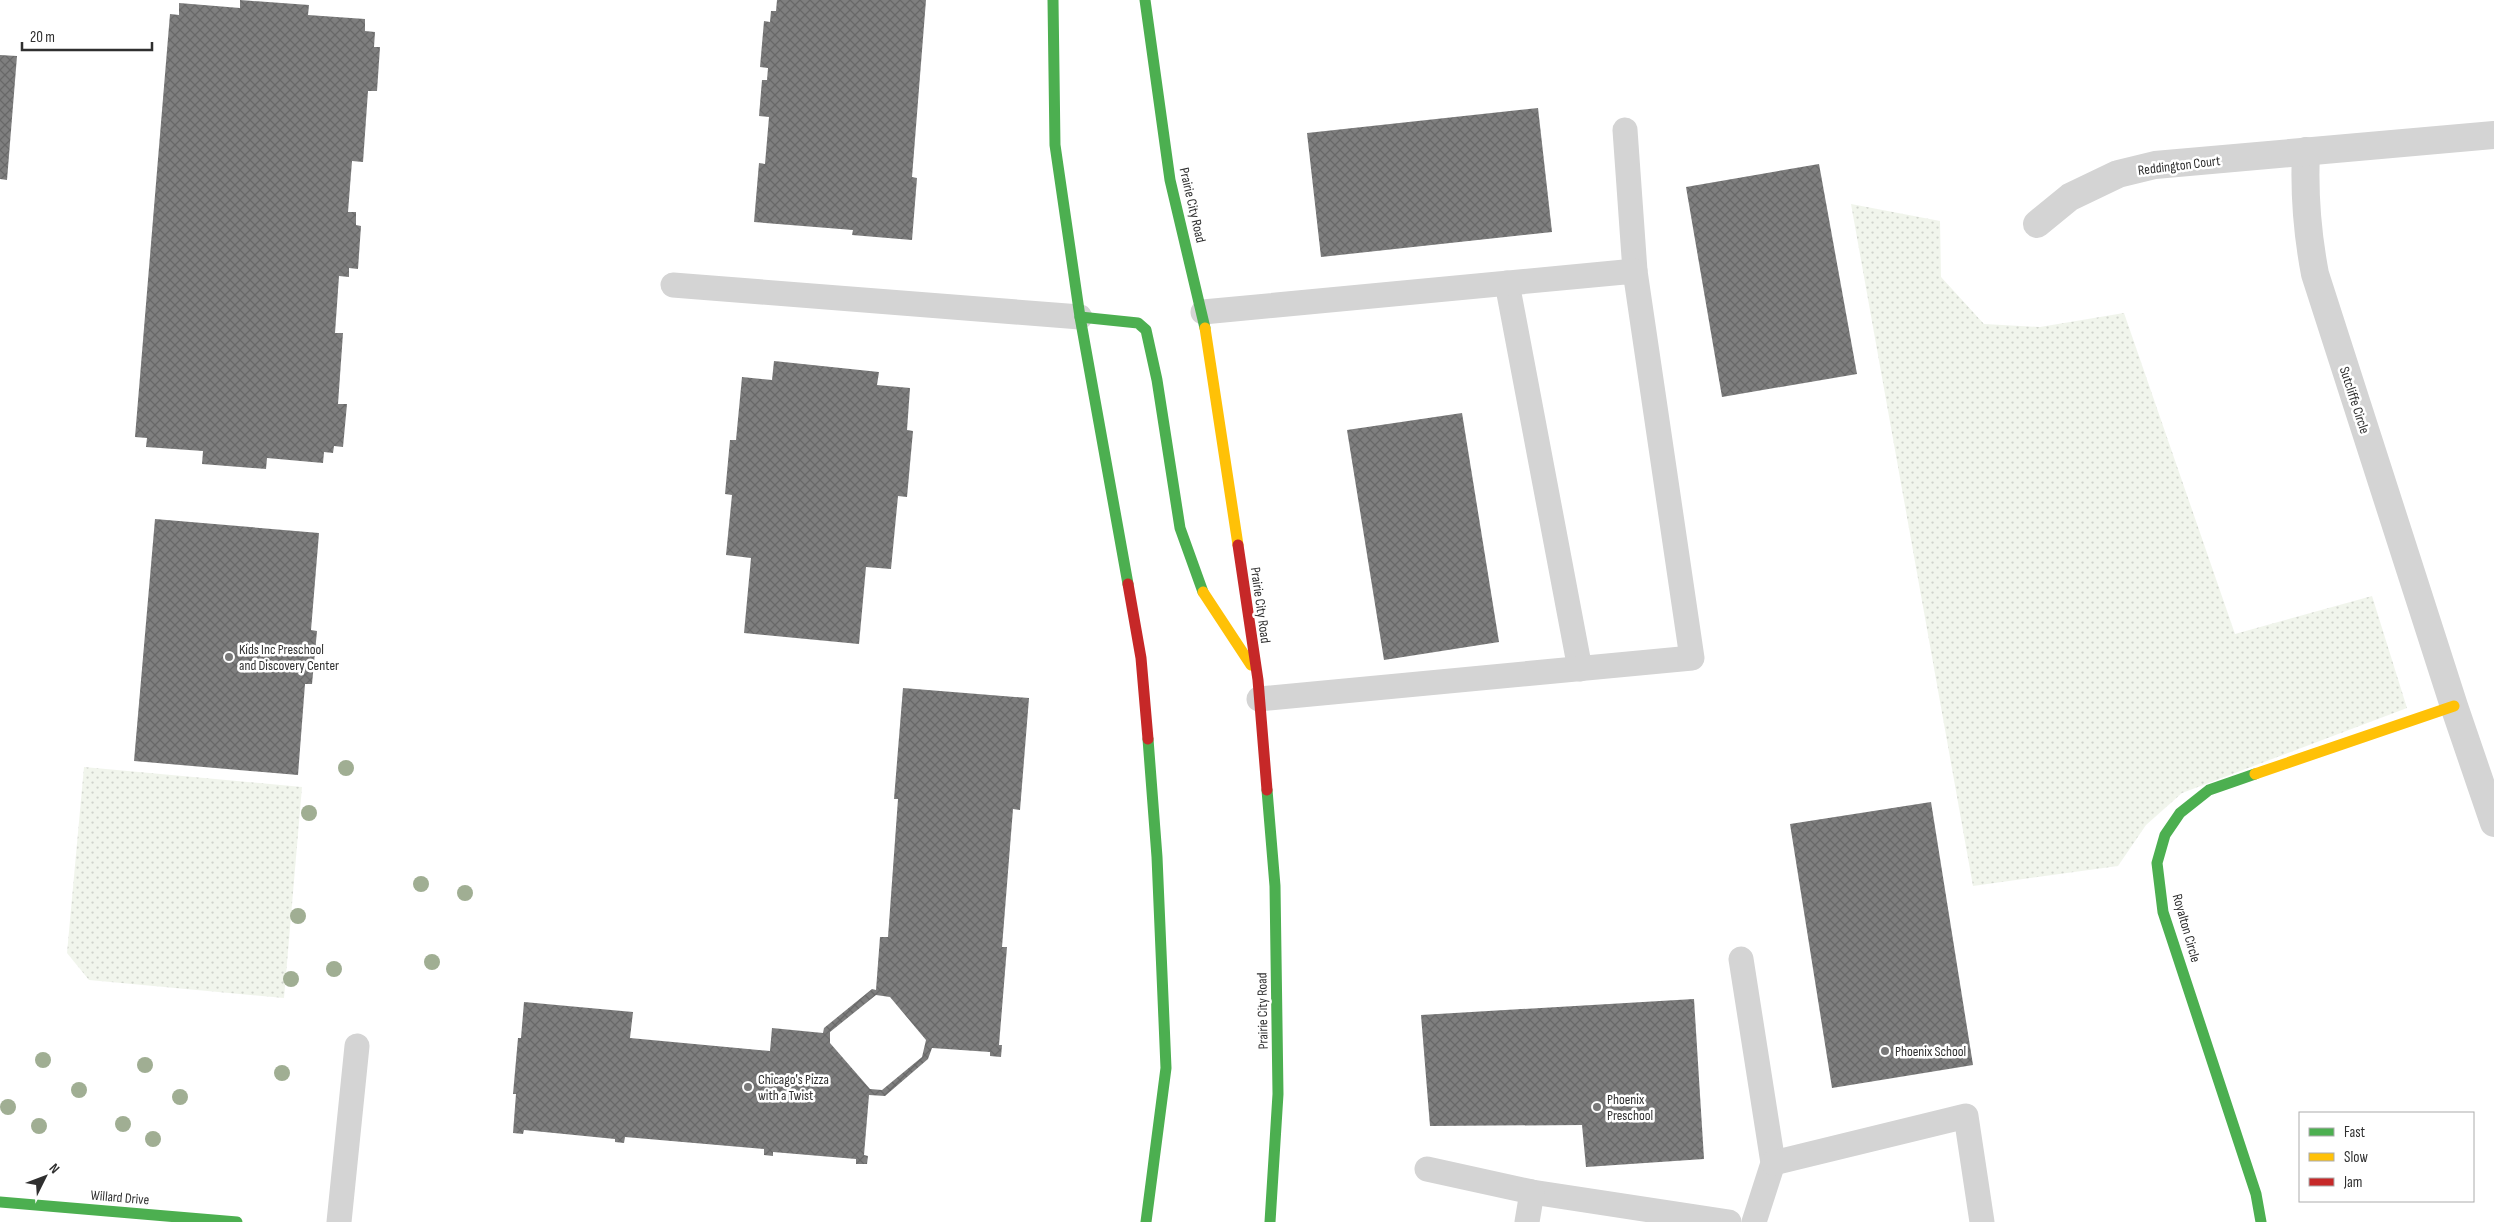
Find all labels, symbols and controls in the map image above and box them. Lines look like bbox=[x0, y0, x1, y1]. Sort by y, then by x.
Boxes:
scale bar bbox=[22, 20, 152, 52]
text: 20 m bbox=[30, 28, 55, 47]
street label: Reddington Court bbox=[2137, 152, 2221, 179]
street label: Prairie City Road bbox=[1176, 166, 1209, 245]
street label: Sutcliffe Circle bbox=[2336, 364, 2373, 436]
street label: Prairie City Road bbox=[1247, 566, 1274, 644]
place label: Kids Inc Preschool and Discovery Center bbox=[239, 641, 339, 674]
marker: Kids Inc Preschool and Discovery Center bbox=[223, 651, 235, 663]
street label: Royalton Circle bbox=[2169, 892, 2204, 964]
street label: Prairie City Road bbox=[1253, 972, 1272, 1050]
place label: Phoenix School bbox=[1895, 1043, 1966, 1060]
marker: Phoenix School bbox=[1879, 1045, 1891, 1057]
place label: Chicago's Pizza with a Twist bbox=[758, 1071, 829, 1104]
marker: Chicago's Pizza with a Twist bbox=[742, 1081, 754, 1093]
place label: Phoenix Preschool bbox=[1607, 1091, 1653, 1124]
marker: Phoenix Preschool bbox=[1591, 1101, 1603, 1113]
legend bbox=[2299, 1112, 2474, 1202]
text: Fast bbox=[2344, 1123, 2366, 1142]
text: Slow bbox=[2344, 1148, 2368, 1167]
north arrow bbox=[20, 1152, 70, 1202]
text: N bbox=[45, 1160, 63, 1177]
text: Jam bbox=[2343, 1173, 2362, 1192]
street label: Willard Drive bbox=[90, 1186, 150, 1209]

